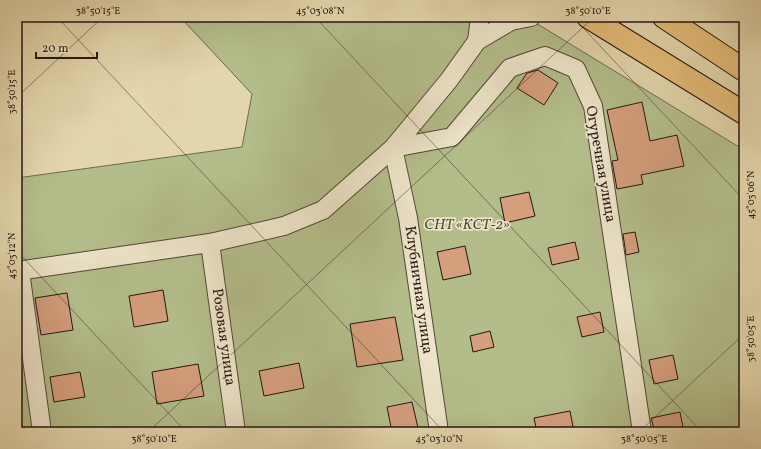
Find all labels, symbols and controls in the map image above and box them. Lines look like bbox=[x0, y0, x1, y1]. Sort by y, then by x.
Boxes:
text: 38°50'15"E bbox=[76, 4, 120, 18]
text: 45°03'08"N bbox=[296, 4, 345, 18]
text: 38°50'10"E bbox=[565, 4, 611, 18]
scale bar bbox=[36, 34, 97, 60]
text: 20 m bbox=[42, 41, 69, 57]
text: 38°50'15"E bbox=[5, 70, 19, 114]
street label: Огуречная улица bbox=[579, 104, 621, 224]
text: 45°03'06"N bbox=[744, 170, 758, 219]
park label: СНТ «КСТ-2» bbox=[424, 215, 510, 236]
street label: Клубничная улица bbox=[399, 225, 437, 355]
text: 45°03'12"N bbox=[5, 232, 19, 279]
street label: Розовая улица bbox=[206, 287, 240, 387]
text: 38°50'05"E bbox=[744, 316, 758, 362]
text: 38°50'10"E bbox=[131, 432, 177, 446]
text: 45°03'10"N bbox=[415, 432, 463, 446]
text: 38°50'05"E bbox=[621, 432, 667, 446]

